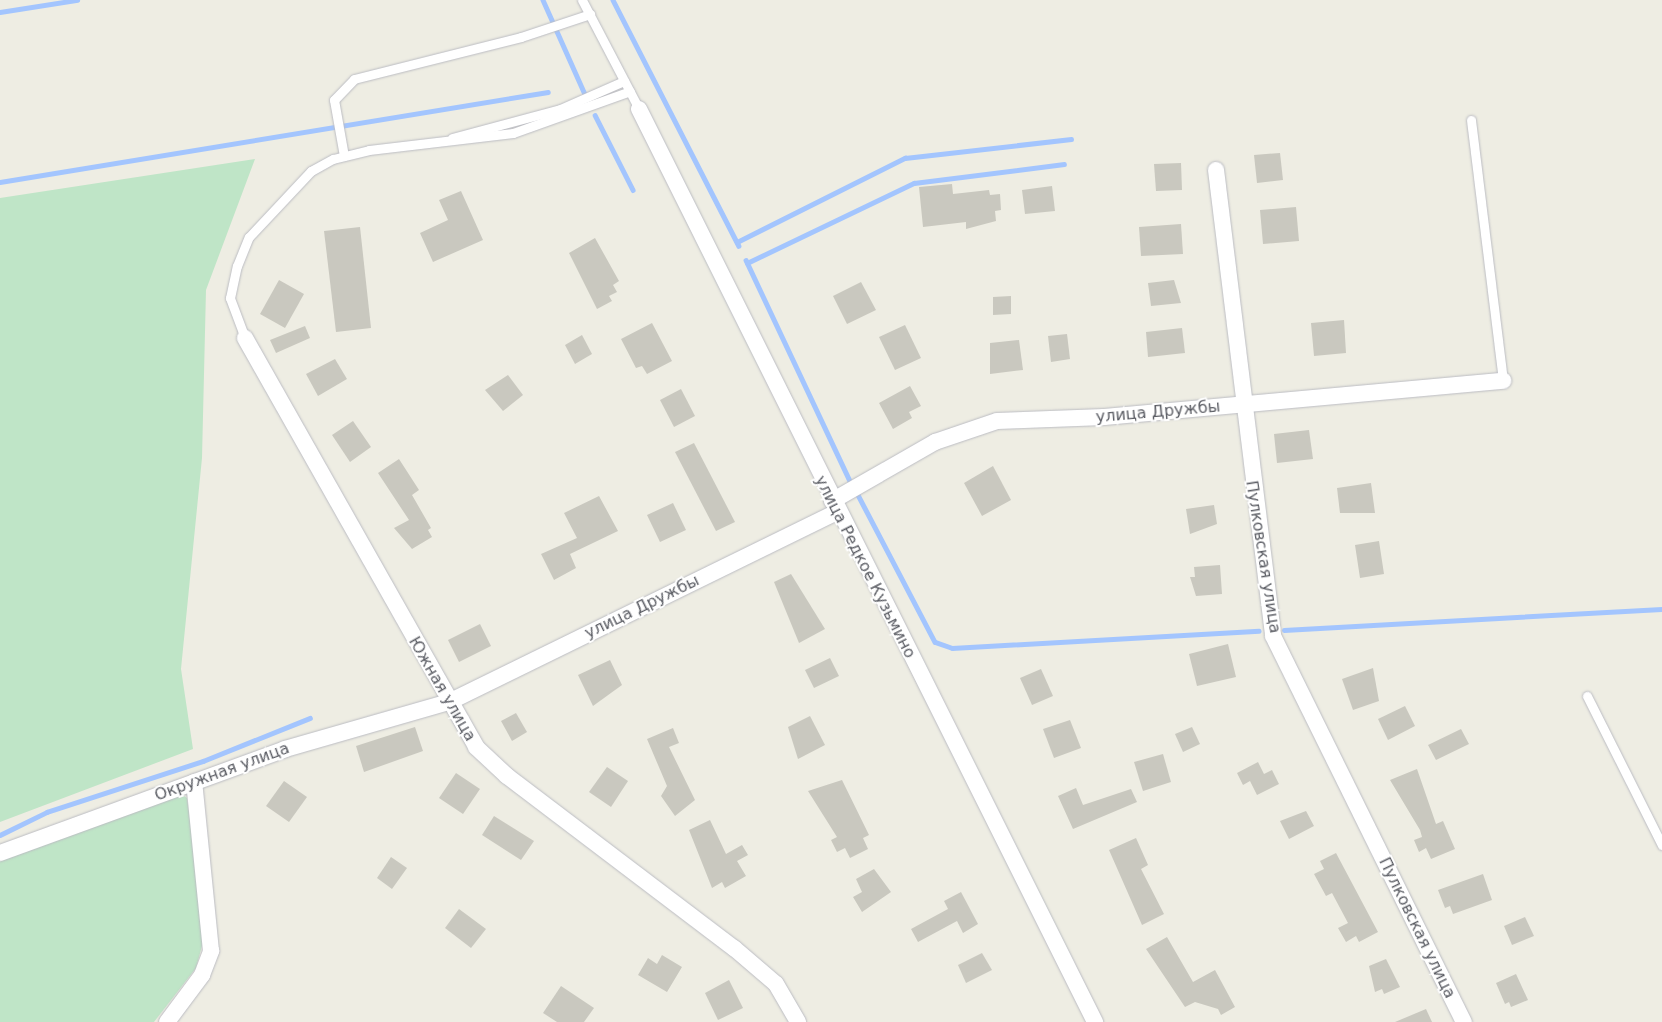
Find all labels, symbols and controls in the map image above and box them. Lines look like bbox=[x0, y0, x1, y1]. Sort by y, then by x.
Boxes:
street label: улица Дружбы bbox=[1095, 397, 1221, 427]
street label: улица Редкое Кузьмино bbox=[811, 473, 919, 661]
street label: Пулковская улица bbox=[1241, 479, 1285, 635]
street label: улица Дружбы bbox=[582, 571, 702, 643]
street label: Южная улица bbox=[404, 633, 480, 745]
street label: Окружная улица bbox=[152, 739, 292, 805]
street label: Пулковская улица bbox=[1375, 854, 1459, 1002]

